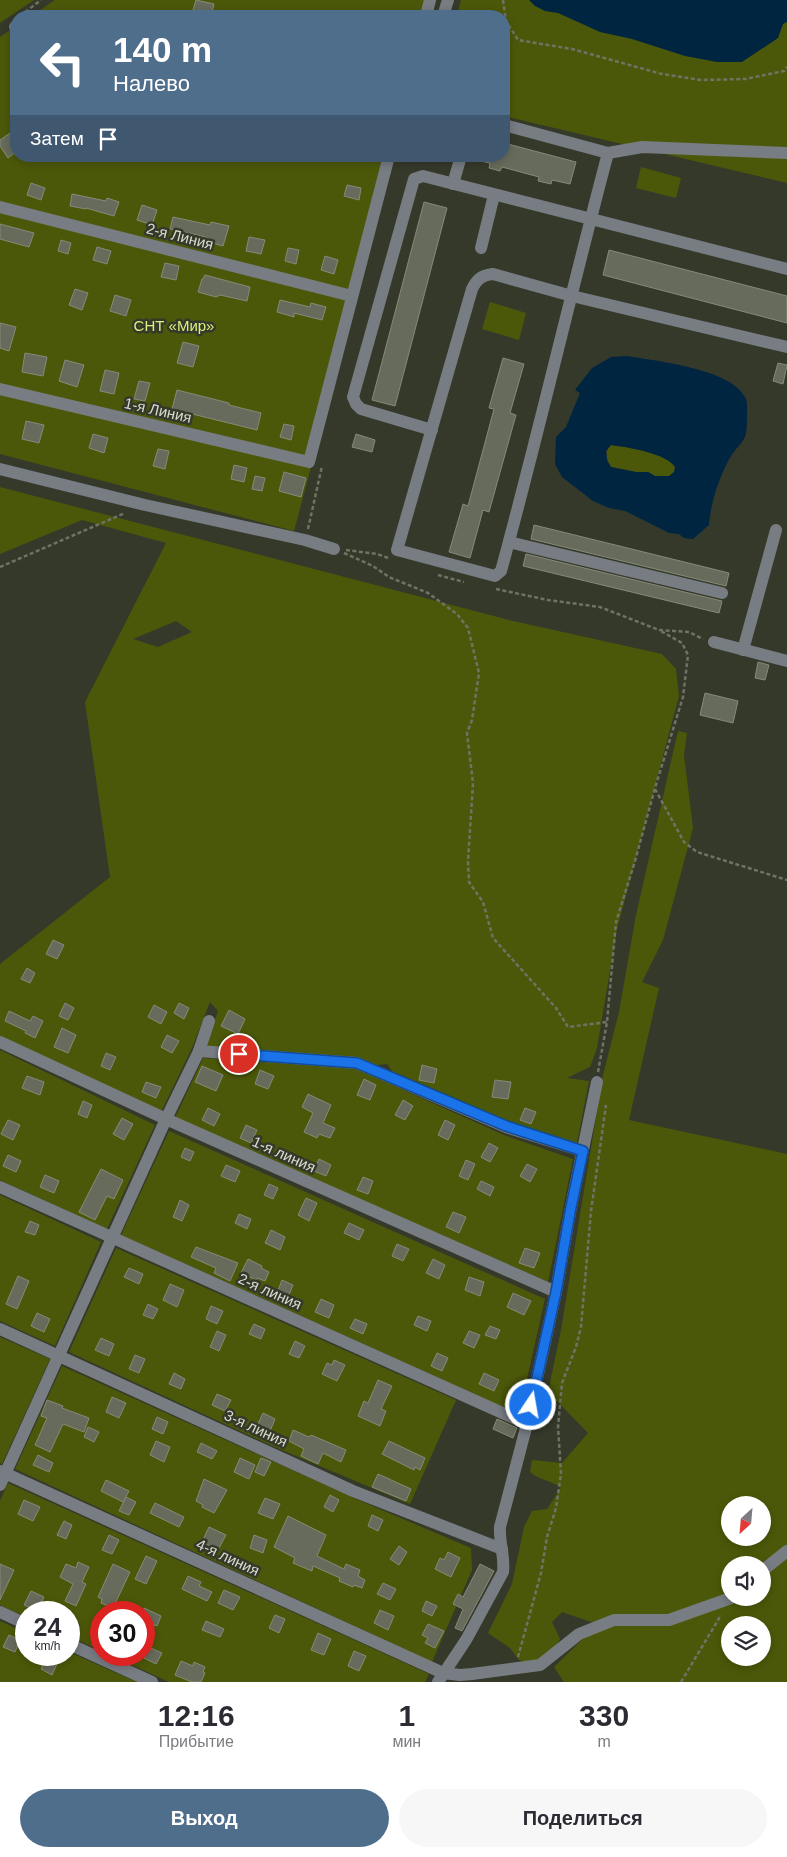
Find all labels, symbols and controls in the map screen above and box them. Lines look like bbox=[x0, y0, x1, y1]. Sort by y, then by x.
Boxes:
icon: left bbox=[30, 30, 95, 95]
text: 140 m bbox=[113, 30, 212, 69]
text: Налево bbox=[113, 71, 190, 96]
icon: arrive bbox=[94, 125, 122, 153]
text: Затем bbox=[30, 128, 84, 149]
street label: 2-я Линия bbox=[145, 219, 215, 253]
park label: СНТ «Мир» bbox=[134, 317, 214, 334]
street label: 1-я Линия bbox=[123, 394, 193, 426]
pin bbox=[218, 1033, 260, 1075]
icon: arrive bbox=[225, 1040, 253, 1068]
street label: 1-я линия bbox=[250, 1132, 318, 1176]
street label: 2-я линия bbox=[236, 1269, 304, 1313]
position arrow bbox=[504, 1378, 556, 1430]
street label: 3-я линия bbox=[222, 1406, 290, 1450]
north arrow bbox=[721, 1496, 771, 1546]
map controls bbox=[721, 1496, 771, 1666]
street label: 4-я линия bbox=[194, 1535, 262, 1579]
button: sound bbox=[721, 1556, 771, 1606]
speed limit sign: 30 bbox=[90, 1601, 155, 1666]
text: 24 bbox=[34, 1613, 61, 1641]
button: layers bbox=[721, 1616, 771, 1666]
text: km/h bbox=[34, 1639, 61, 1653]
text: 12:16 bbox=[158, 1699, 235, 1732]
text: 1 bbox=[398, 1699, 415, 1732]
text: 330 bbox=[579, 1699, 629, 1732]
text: Прибытие bbox=[159, 1733, 234, 1750]
text: мин bbox=[392, 1733, 421, 1750]
text: m bbox=[597, 1733, 611, 1750]
button: Выход bbox=[20, 1789, 389, 1847]
button: Поделиться bbox=[399, 1789, 767, 1847]

